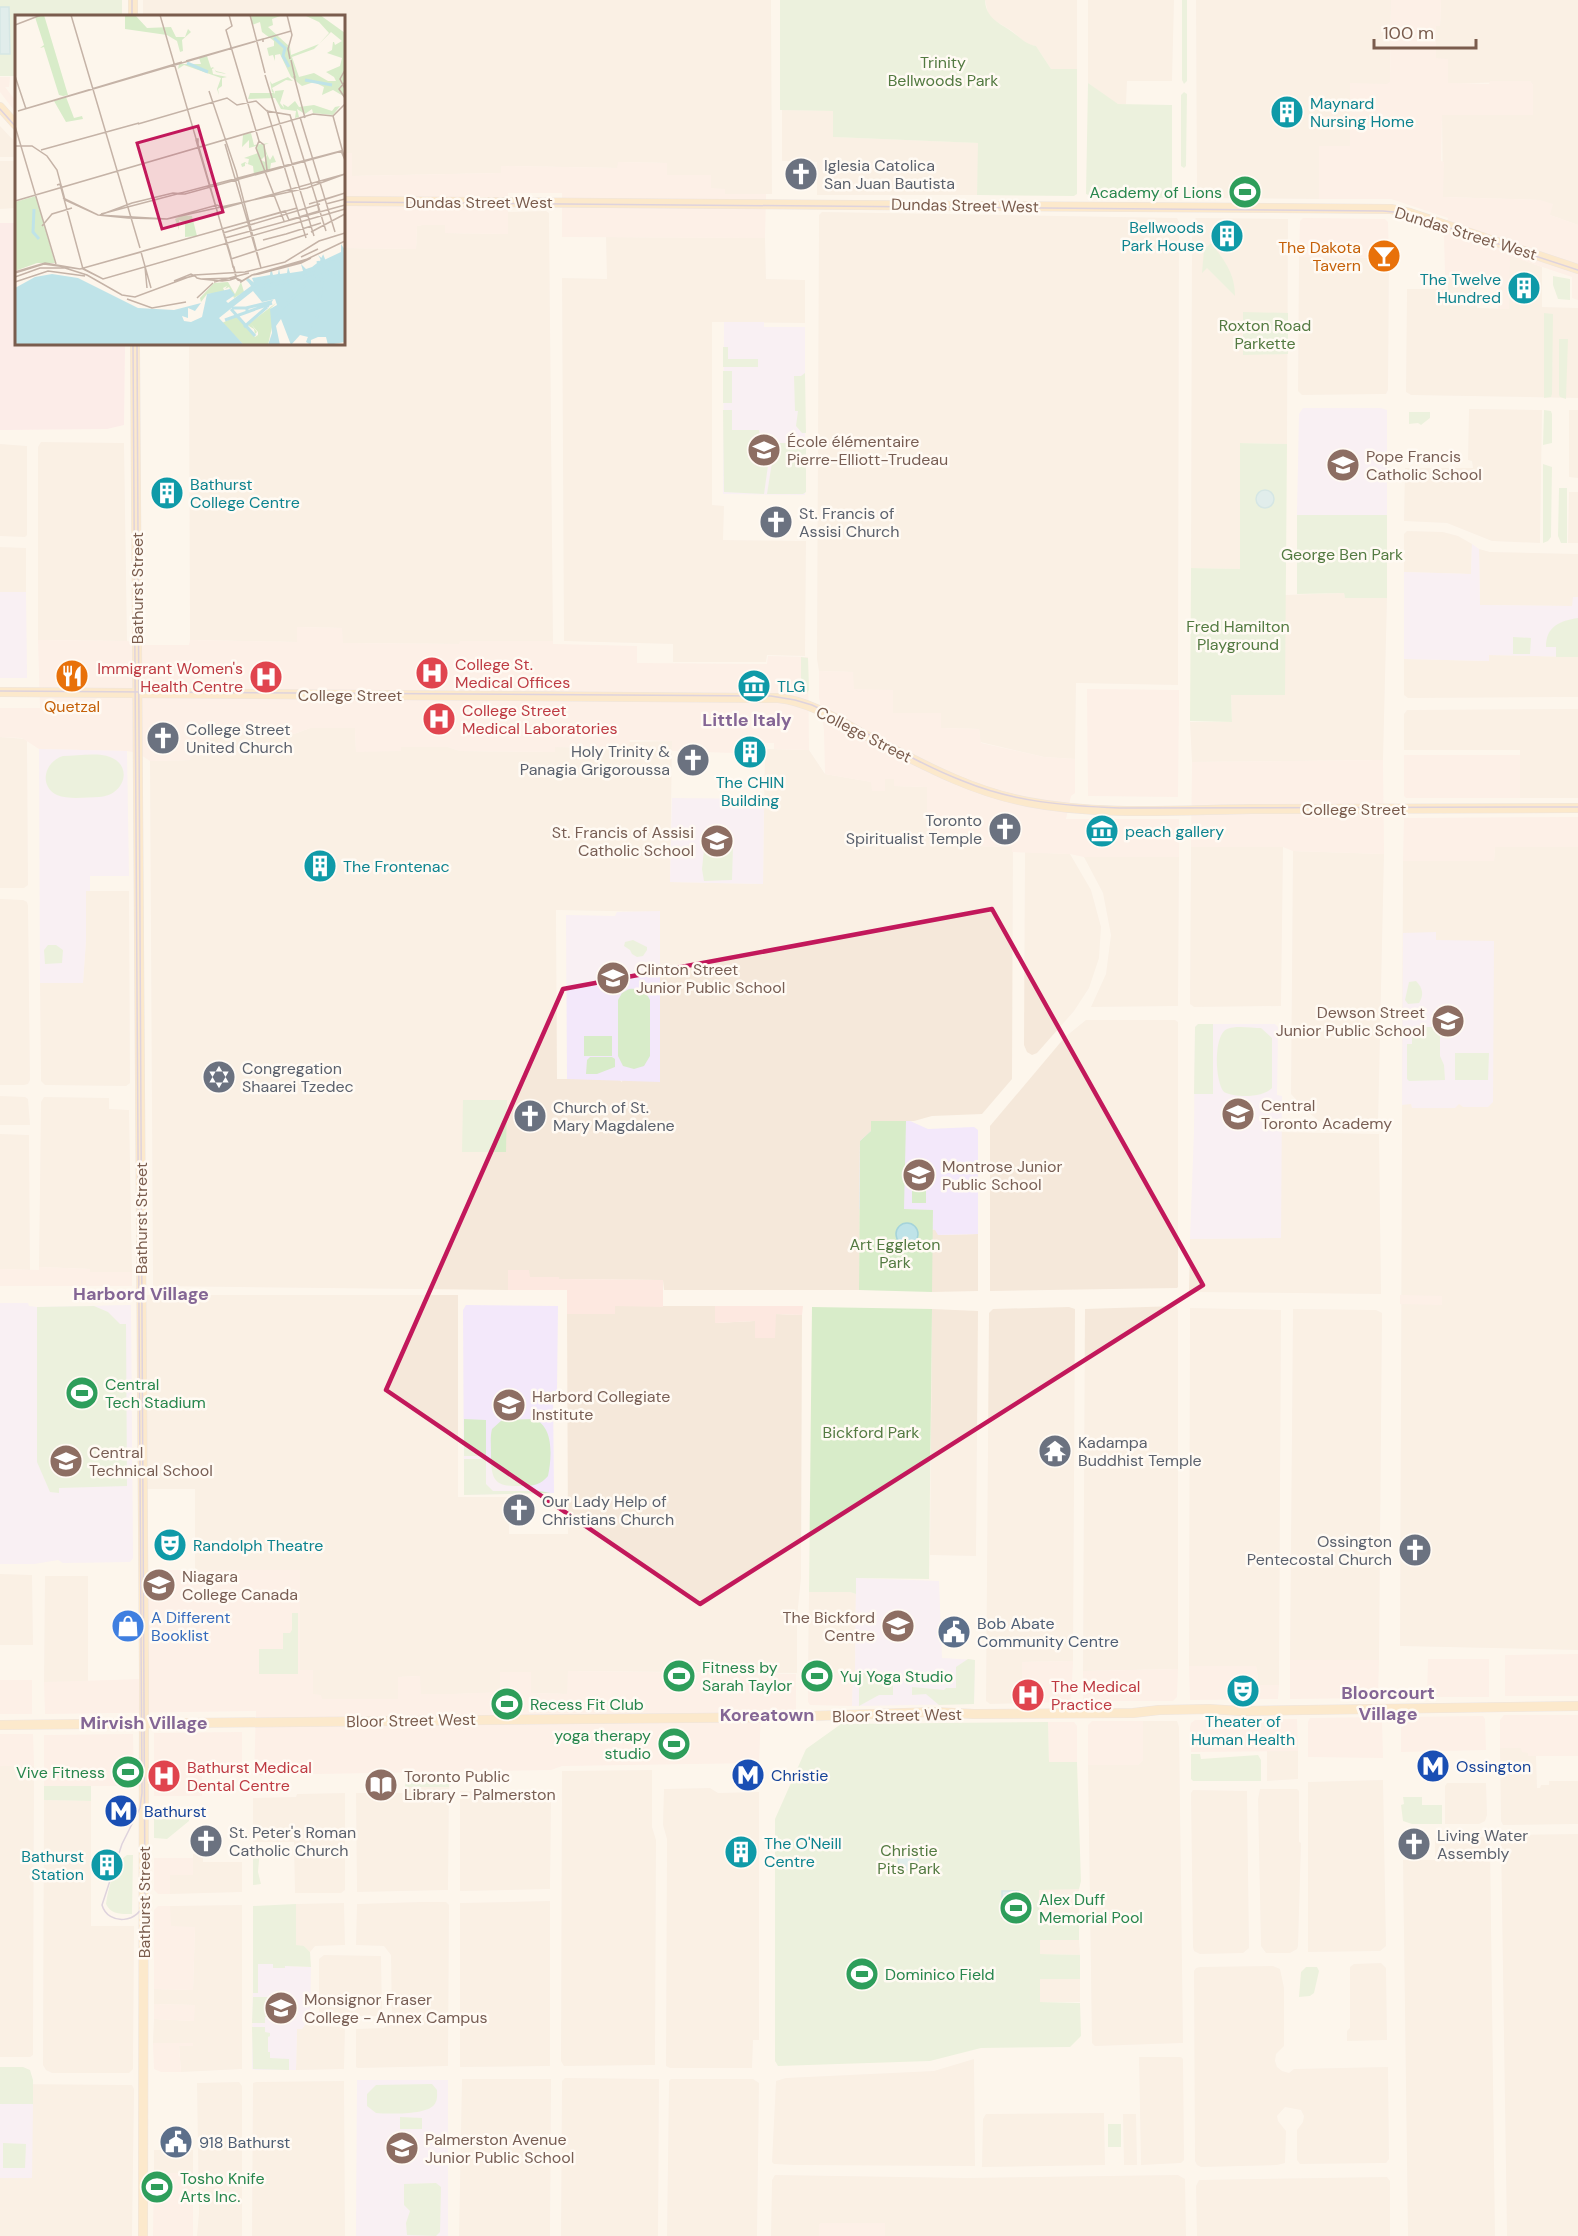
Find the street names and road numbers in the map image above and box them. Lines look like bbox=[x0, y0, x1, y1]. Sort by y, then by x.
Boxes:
street label: Dundas Street West bbox=[405, 192, 553, 213]
street label: Dundas Street West bbox=[891, 194, 1039, 217]
street label: Dundas Street West bbox=[1392, 202, 1540, 265]
street label: Bathurst Street bbox=[127, 532, 148, 644]
street label: College Street bbox=[298, 685, 402, 706]
street label: College Street bbox=[812, 701, 915, 768]
street label: College Street bbox=[1302, 799, 1406, 820]
street label: Bathurst Street bbox=[131, 1162, 152, 1274]
street label: Bloor Street West bbox=[832, 1704, 962, 1727]
street label: Bloor Street West bbox=[346, 1709, 476, 1732]
street label: Bathurst Street bbox=[134, 1846, 155, 1958]

